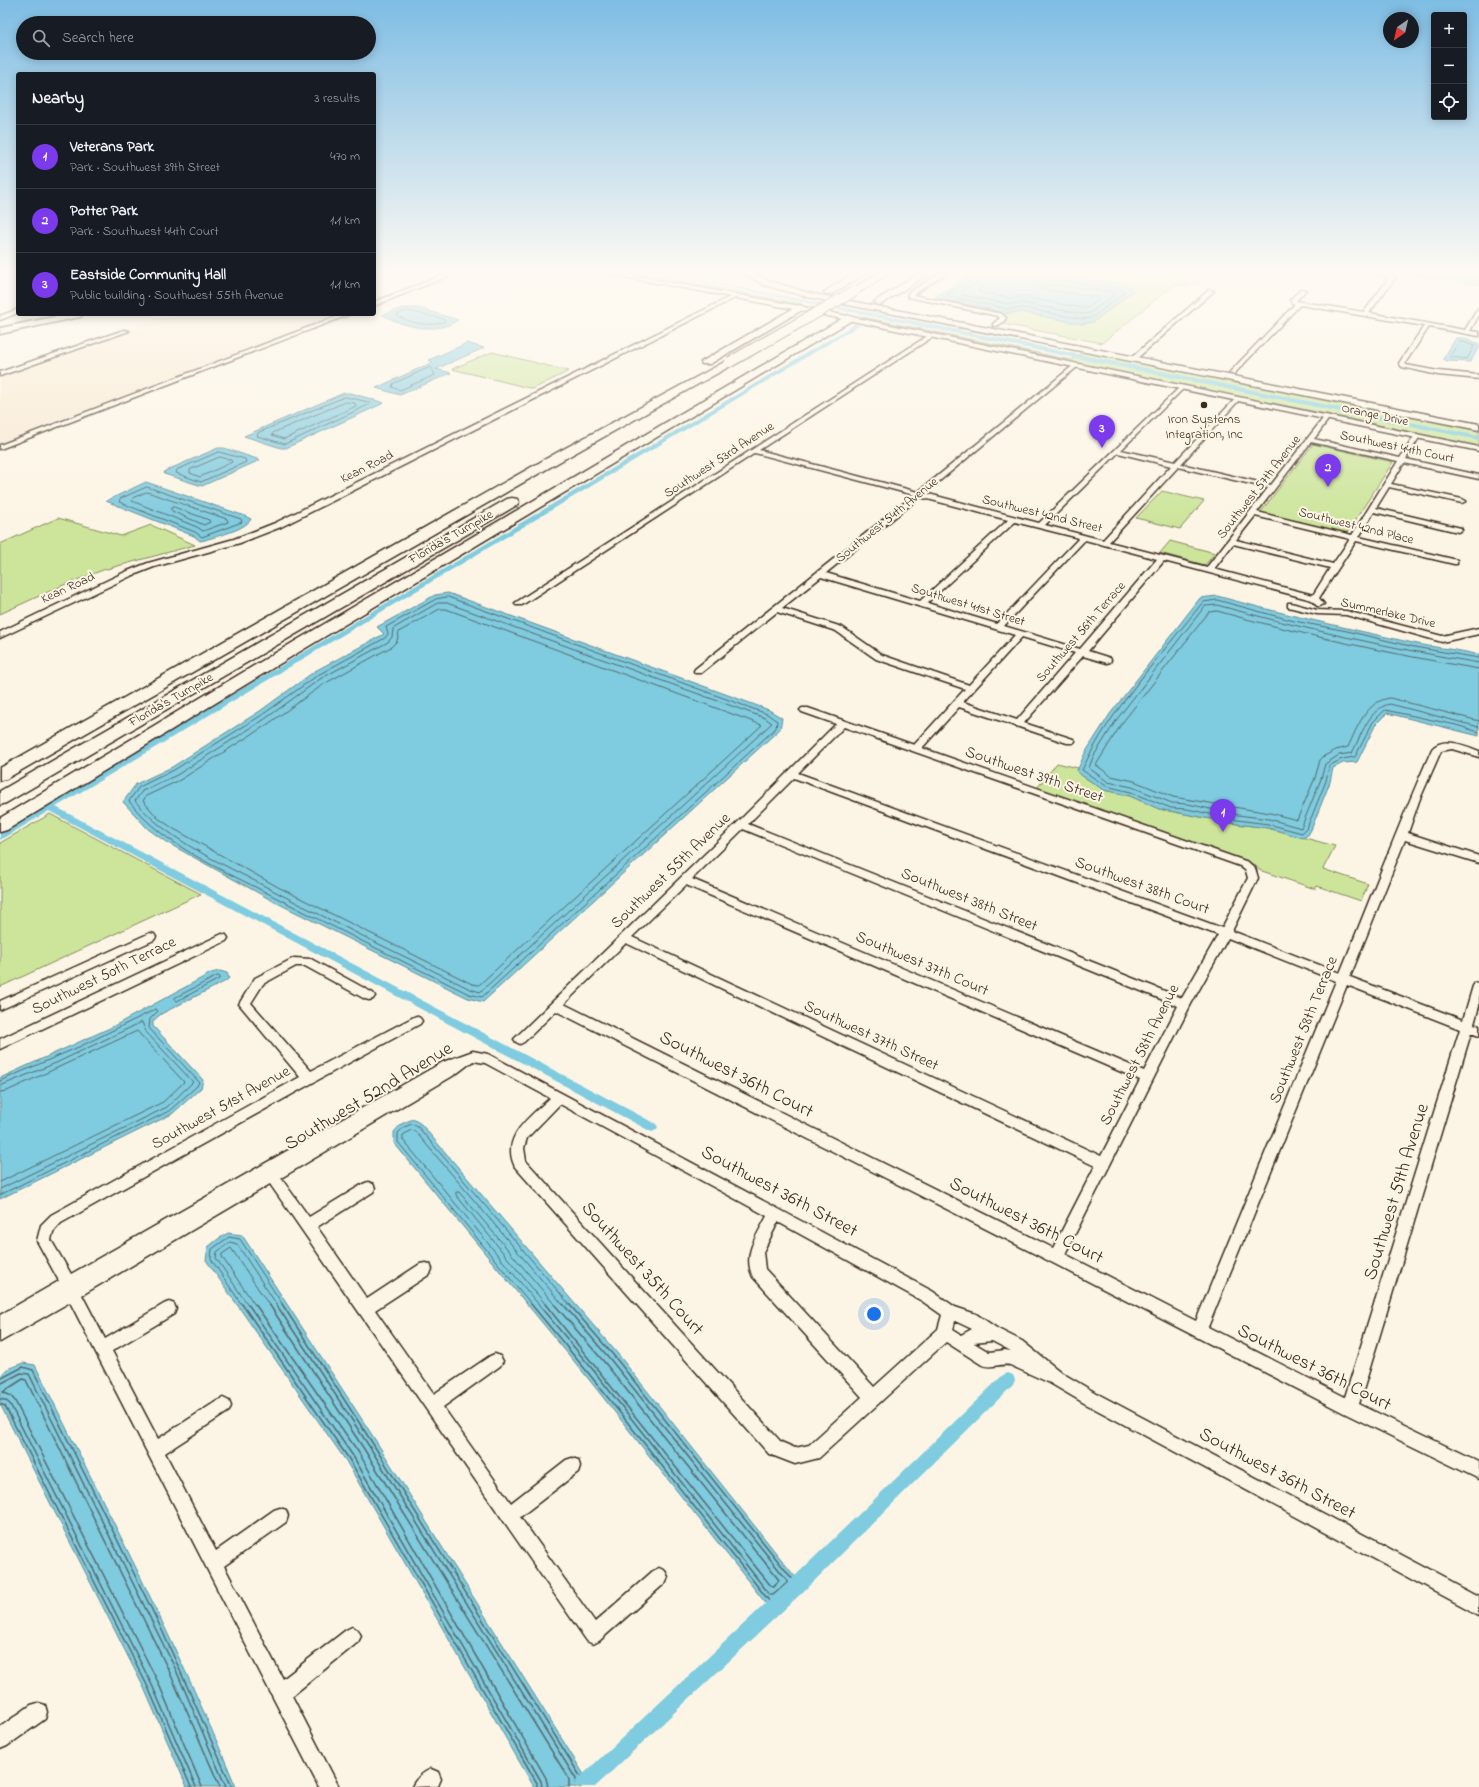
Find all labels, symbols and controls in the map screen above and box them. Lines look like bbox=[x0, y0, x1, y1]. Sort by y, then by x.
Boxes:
north arrow bbox=[1383, 12, 1419, 48]
map controls bbox=[1431, 12, 1467, 120]
button: + bbox=[1431, 12, 1467, 48]
search box bbox=[16, 16, 376, 60]
icon: search bbox=[30, 27, 52, 49]
text: Search here bbox=[62, 27, 134, 49]
button: − bbox=[1431, 48, 1467, 84]
button: locate bbox=[1431, 84, 1467, 120]
text: Nearby bbox=[32, 86, 84, 111]
text: 3 results bbox=[314, 89, 360, 108]
text: Veterans Park bbox=[70, 136, 154, 158]
text: 1 bbox=[43, 147, 47, 166]
text: 470 m bbox=[330, 147, 360, 166]
text: Park · Southwest 39th Street bbox=[70, 158, 220, 177]
text: Potter Park bbox=[70, 200, 138, 222]
text: 2 bbox=[42, 211, 48, 230]
text: 1.1 km bbox=[330, 211, 360, 230]
text: Park · Southwest 44th Court bbox=[70, 222, 219, 241]
text: Eastside Community Hall bbox=[70, 264, 226, 286]
text: 3 bbox=[42, 275, 48, 294]
text: 1.1 km bbox=[330, 275, 360, 294]
text: Public building · Southwest 55th Avenue bbox=[70, 286, 283, 305]
street label: Orange Drive bbox=[1340, 399, 1410, 432]
marker: Iron Systems Integration, Inc bbox=[1199, 400, 1209, 410]
place label: Iron Systems Integration, Inc bbox=[1165, 410, 1243, 445]
pin: 3 bbox=[1089, 415, 1115, 448]
street label: Southwest 53rd Avenue bbox=[660, 417, 778, 503]
street label: Southwest 44th Court bbox=[1338, 426, 1456, 468]
street label: Southwest 57th Avenue bbox=[1212, 431, 1306, 543]
street label: Kean Road bbox=[337, 445, 397, 488]
pin: 2 bbox=[1315, 454, 1341, 487]
street label: Southwest 54th Avenue bbox=[832, 473, 942, 567]
street label: Southwest 42nd Street bbox=[980, 490, 1105, 538]
street label: Southwest 42nd Place bbox=[1296, 503, 1416, 550]
street label: Florida's Turnpike bbox=[404, 505, 497, 569]
street label: Kean Road bbox=[38, 567, 99, 609]
street label: Southwest 56th Terrace bbox=[1032, 577, 1130, 687]
street label: Southwest 41st Street bbox=[909, 579, 1028, 632]
street label: Summerlake Drive bbox=[1339, 593, 1438, 633]
street label: Florida's Turnpike bbox=[124, 668, 217, 732]
street label: Southwest 39th Street bbox=[962, 740, 1107, 810]
pin: 1 bbox=[1210, 799, 1236, 832]
street label: Southwest 55th Avenue bbox=[605, 807, 737, 935]
street label: Southwest 38th Court bbox=[1071, 850, 1213, 922]
street label: Southwest 38th Street bbox=[897, 862, 1042, 939]
street label: Southwest 37th Court bbox=[852, 925, 993, 1003]
street label: Southwest 50th Terrace bbox=[28, 930, 181, 1021]
street label: Southwest 58th Terrace bbox=[1263, 952, 1345, 1107]
street label: Southwest 58th Avenue bbox=[1094, 979, 1186, 1130]
street label: Southwest 37th Street bbox=[800, 994, 943, 1078]
street label: Southwest 36th Court bbox=[654, 1024, 818, 1126]
street label: Southwest 52nd Avenue bbox=[280, 1036, 459, 1158]
street label: Southwest 51st Avenue bbox=[147, 1059, 296, 1156]
street label: Southwest 59th Avenue bbox=[1357, 1100, 1437, 1284]
street label: Southwest 36th Street bbox=[696, 1139, 863, 1245]
street label: Southwest 36th Court bbox=[944, 1170, 1108, 1272]
street label: Southwest 35th Court bbox=[574, 1196, 710, 1343]
your location bbox=[864, 1304, 884, 1324]
street label: Southwest 36th Court bbox=[1232, 1317, 1396, 1419]
street label: Southwest 36th Street bbox=[1194, 1421, 1361, 1527]

